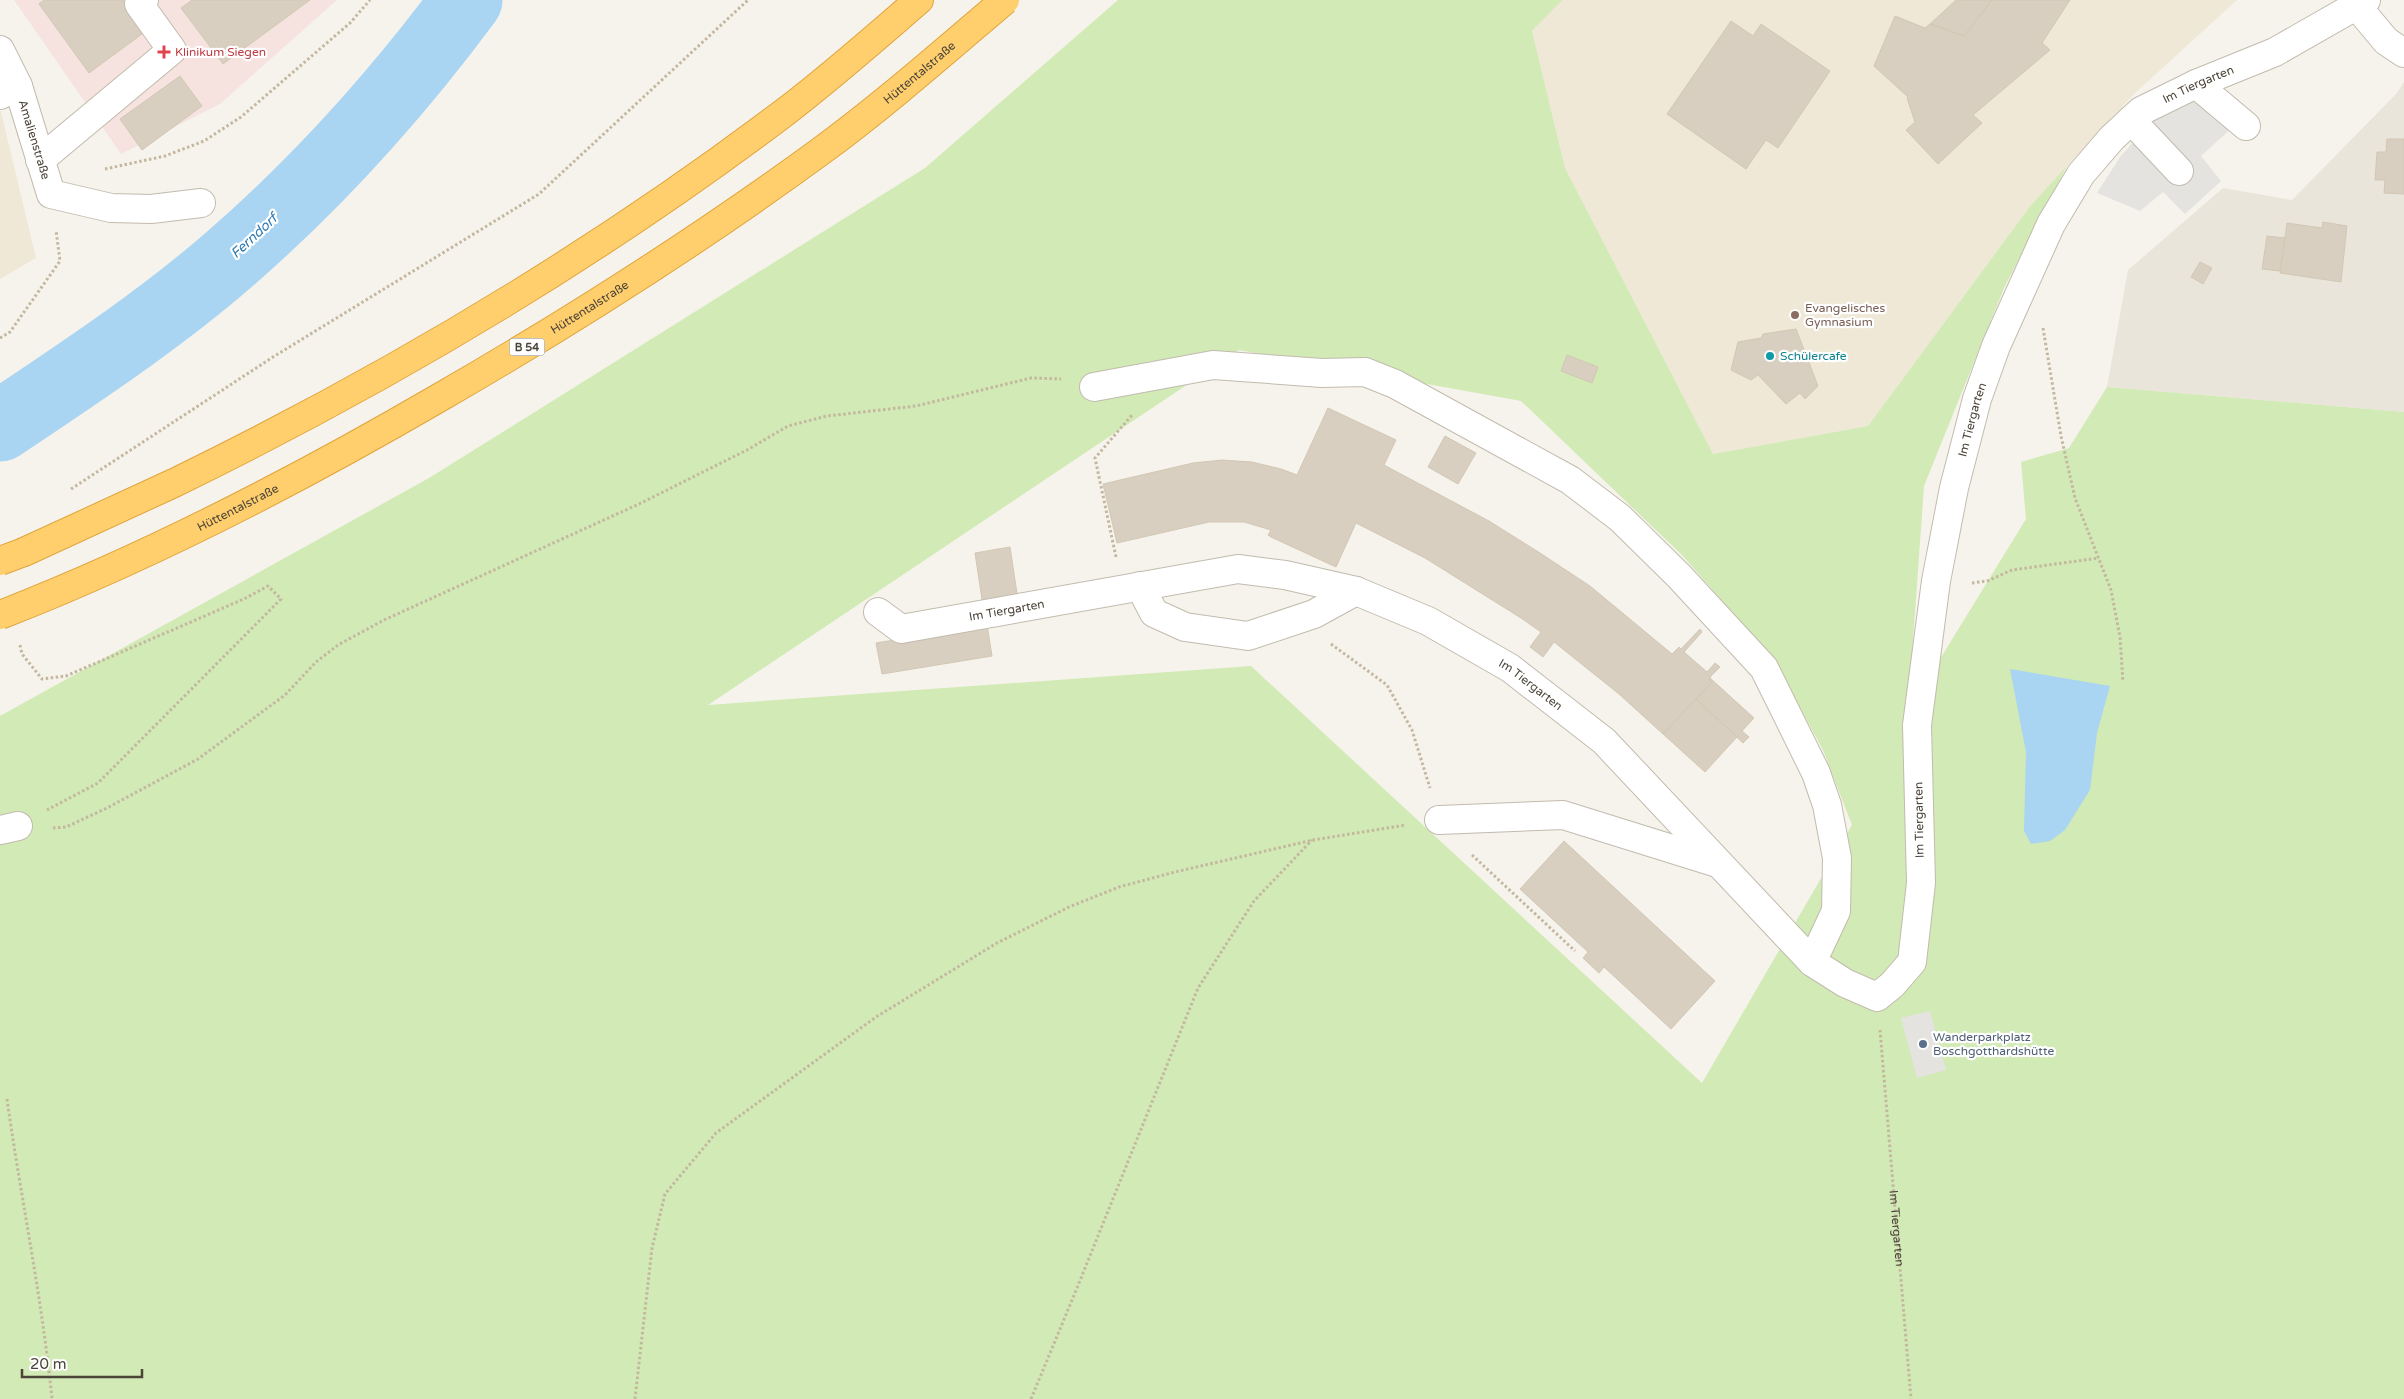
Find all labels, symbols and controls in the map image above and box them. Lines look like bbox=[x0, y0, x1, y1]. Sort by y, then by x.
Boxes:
street label: Hüttentalstraße bbox=[881, 38, 958, 107]
marker: Klinikum Siegen bbox=[157, 45, 171, 59]
place label: Klinikum Siegen bbox=[175, 45, 266, 59]
street label: Im Tiergarten bbox=[2160, 62, 2236, 106]
street label: Amalienstraße bbox=[16, 98, 53, 181]
water label: Ferndorf bbox=[227, 208, 283, 262]
street label: Hüttentalstraße bbox=[548, 277, 631, 337]
place label: Evangelisches Gymnasium bbox=[1805, 301, 1885, 329]
marker: Evangelisches Gymnasium bbox=[1789, 309, 1801, 321]
road number: B 54 bbox=[510, 338, 544, 356]
place label: Schülercafe bbox=[1780, 349, 1847, 363]
marker: Schülercafe bbox=[1764, 350, 1776, 362]
street label: Im Tiergarten bbox=[1955, 381, 1989, 458]
street label: Hüttentalstraße bbox=[195, 481, 281, 534]
street label: Im Tiergarten bbox=[968, 597, 1046, 624]
street label: Im Tiergarten bbox=[1496, 656, 1565, 713]
street label: Im Tiergarten bbox=[1911, 782, 1927, 858]
place label: Wanderparkplatz Boschgotthardshütte bbox=[1933, 1030, 2054, 1058]
marker: Wanderparkplatz Boschgotthardshütte bbox=[1917, 1038, 1929, 1050]
street label: Im Tiergarten bbox=[1886, 1190, 1907, 1267]
scale bar bbox=[22, 1346, 142, 1378]
text: 20 m bbox=[30, 1355, 67, 1373]

